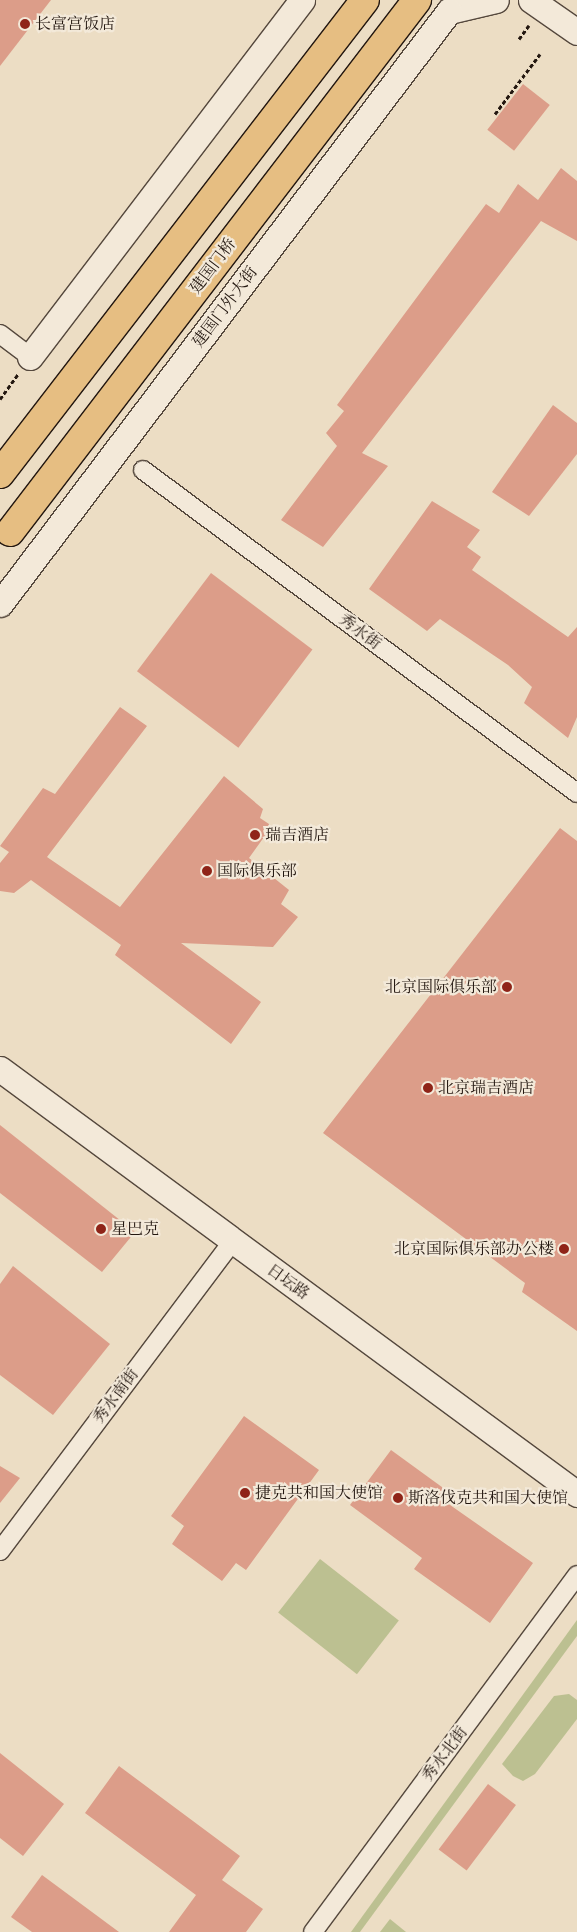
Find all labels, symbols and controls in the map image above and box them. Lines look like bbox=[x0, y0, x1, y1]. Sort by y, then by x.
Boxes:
place label: 长富宫饭店 bbox=[35, 14, 115, 34]
marker: 长富宫饭店 bbox=[19, 18, 31, 30]
street label: 建国门桥 bbox=[186, 235, 240, 297]
street label: 建国门外大街 bbox=[188, 263, 262, 351]
street label: 秀水街 bbox=[335, 610, 385, 654]
place label: 瑞吉酒店 bbox=[265, 825, 329, 845]
marker: 瑞吉酒店 bbox=[249, 829, 261, 841]
place label: 国际俱乐部 bbox=[217, 861, 297, 881]
marker: 国际俱乐部 bbox=[201, 865, 213, 877]
place label: 北京国际俱乐部 bbox=[385, 977, 497, 997]
marker: 北京国际俱乐部 bbox=[501, 981, 513, 993]
place label: 北京瑞吉酒店 bbox=[438, 1078, 534, 1098]
marker: 北京瑞吉酒店 bbox=[422, 1082, 434, 1094]
place label: 星巴克 bbox=[111, 1219, 159, 1239]
marker: 星巴克 bbox=[95, 1223, 107, 1235]
place label: 北京国际俱乐部办公楼 bbox=[394, 1239, 554, 1259]
marker: 北京国际俱乐部办公楼 bbox=[558, 1243, 570, 1255]
street label: 日坛路 bbox=[263, 1260, 313, 1304]
street label: 秀水南街 bbox=[89, 1365, 143, 1427]
place label: 捷克共和国大使馆 bbox=[255, 1483, 383, 1503]
marker: 捷克共和国大使馆 bbox=[239, 1487, 251, 1499]
place label: 斯洛伐克共和国大使馆 bbox=[408, 1488, 568, 1508]
marker: 斯洛伐克共和国大使馆 bbox=[392, 1492, 404, 1504]
street label: 秀水北街 bbox=[418, 1723, 472, 1785]

